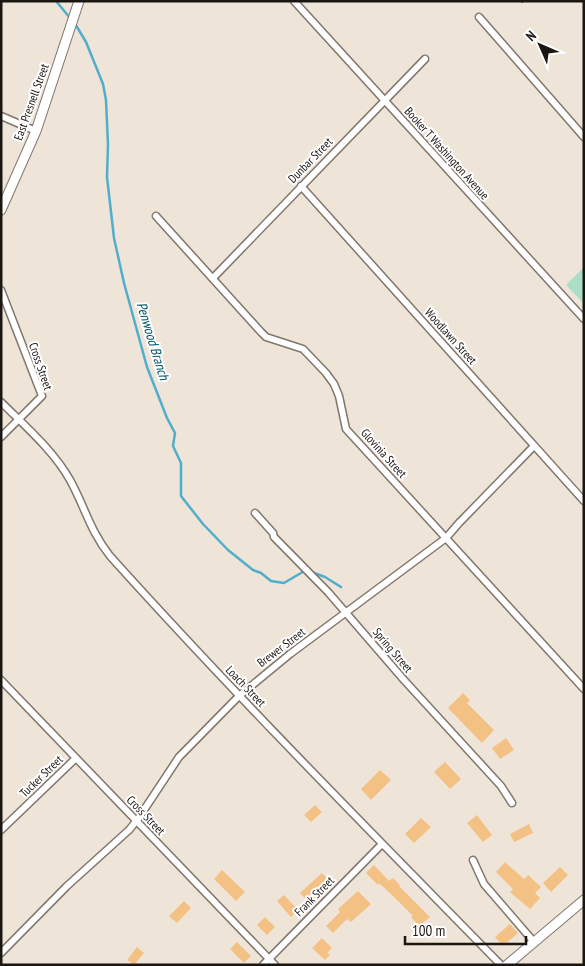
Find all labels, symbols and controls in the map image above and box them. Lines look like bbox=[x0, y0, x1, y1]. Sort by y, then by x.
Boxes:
north arrow bbox=[515, 20, 565, 70]
text: N bbox=[522, 27, 540, 45]
street label: East Presnell Street bbox=[10, 61, 52, 142]
street label: Booker T Washington Avenue bbox=[401, 104, 493, 202]
street label: Dunbar Street bbox=[285, 134, 336, 186]
water label: Penwood Branch bbox=[133, 300, 174, 383]
street label: Woodlawn Street bbox=[422, 305, 481, 368]
street label: Cross Street bbox=[26, 340, 56, 392]
street label: Glovinia Street bbox=[358, 425, 410, 481]
street label: Brewer Street bbox=[254, 624, 309, 670]
street label: Spring Street bbox=[370, 624, 417, 676]
street label: Loach Street bbox=[223, 662, 270, 710]
street label: Tucker Street bbox=[16, 751, 66, 800]
street label: Cross Street bbox=[123, 792, 169, 838]
street label: Frank Street bbox=[291, 873, 337, 919]
scale bar bbox=[405, 914, 526, 946]
text: 100 m bbox=[412, 921, 445, 940]

